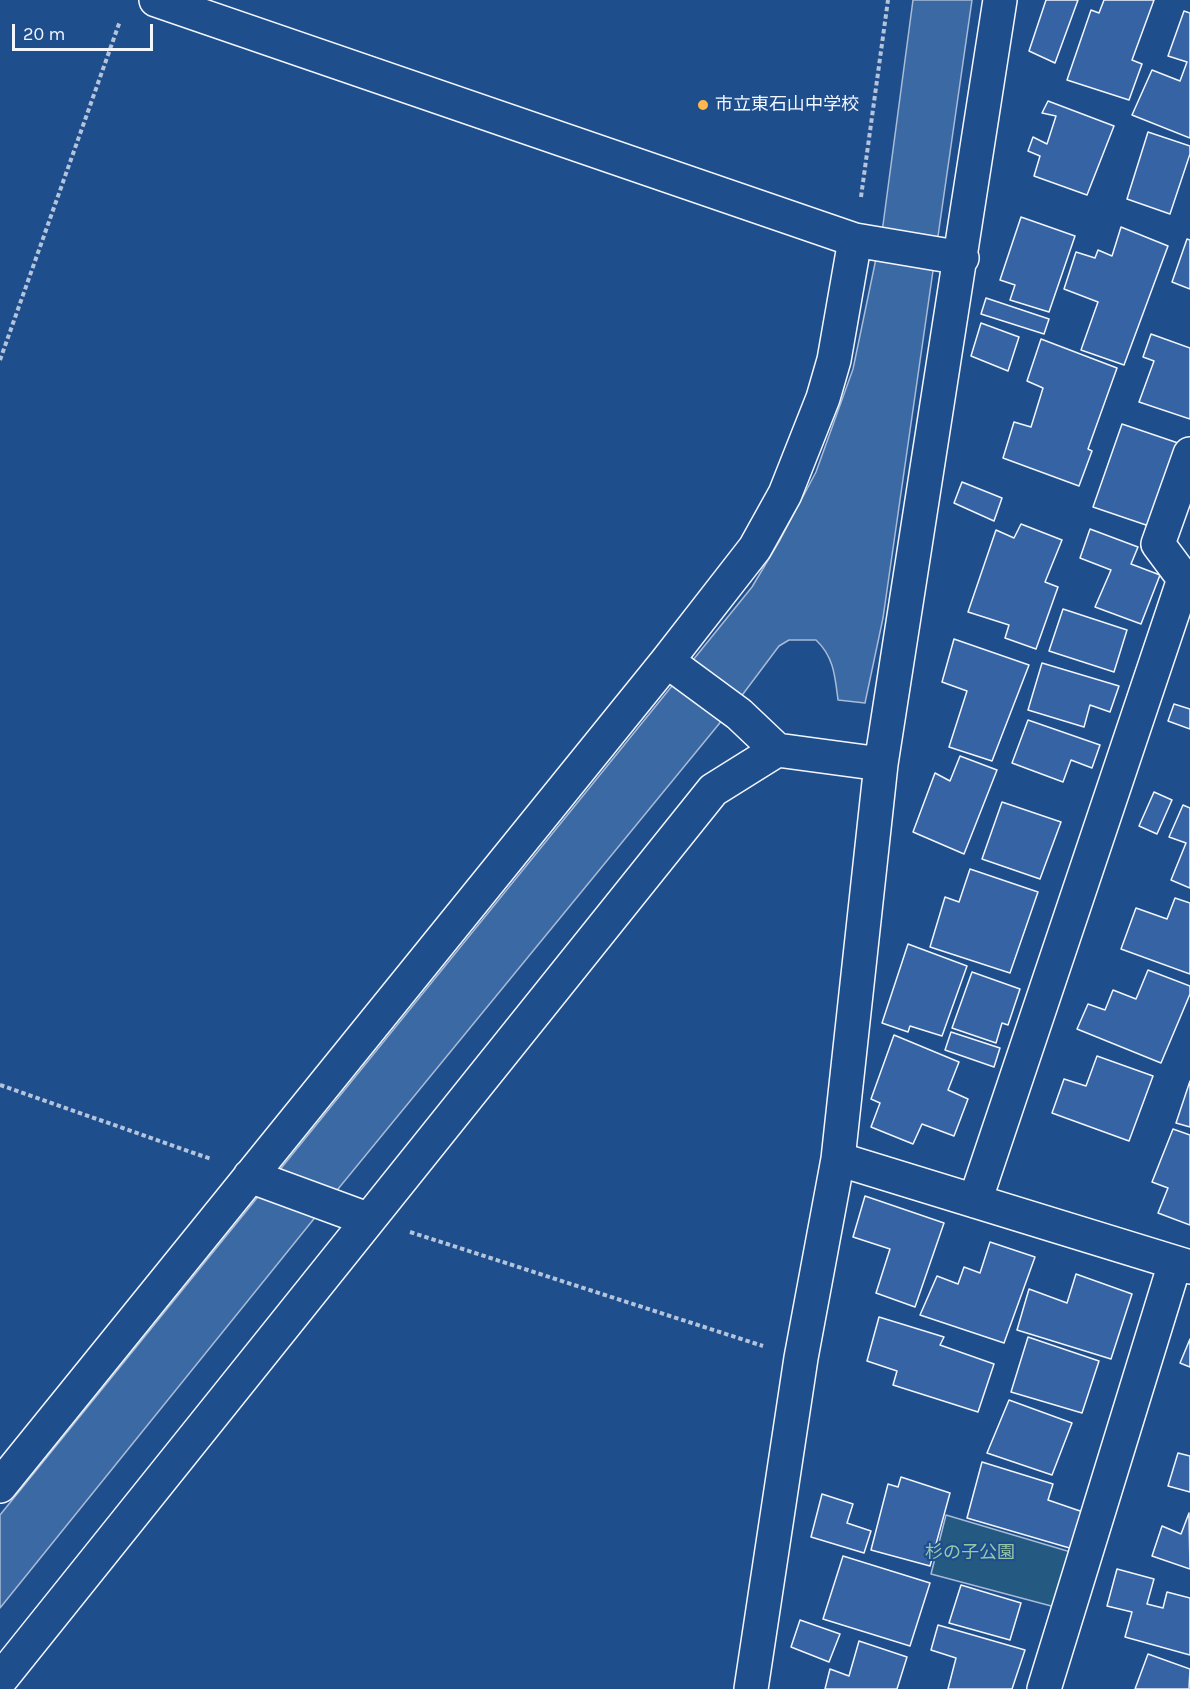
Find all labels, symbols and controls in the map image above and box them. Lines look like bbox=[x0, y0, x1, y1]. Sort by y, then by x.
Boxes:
scale bar bbox=[15, 12, 156, 50]
text: 20 m bbox=[23, 23, 65, 45]
place label: 市立東石山中学校 bbox=[715, 94, 859, 116]
marker: 市立東石山中学校 bbox=[696, 98, 710, 112]
park label: 杉の子公園 bbox=[925, 1542, 1015, 1564]

